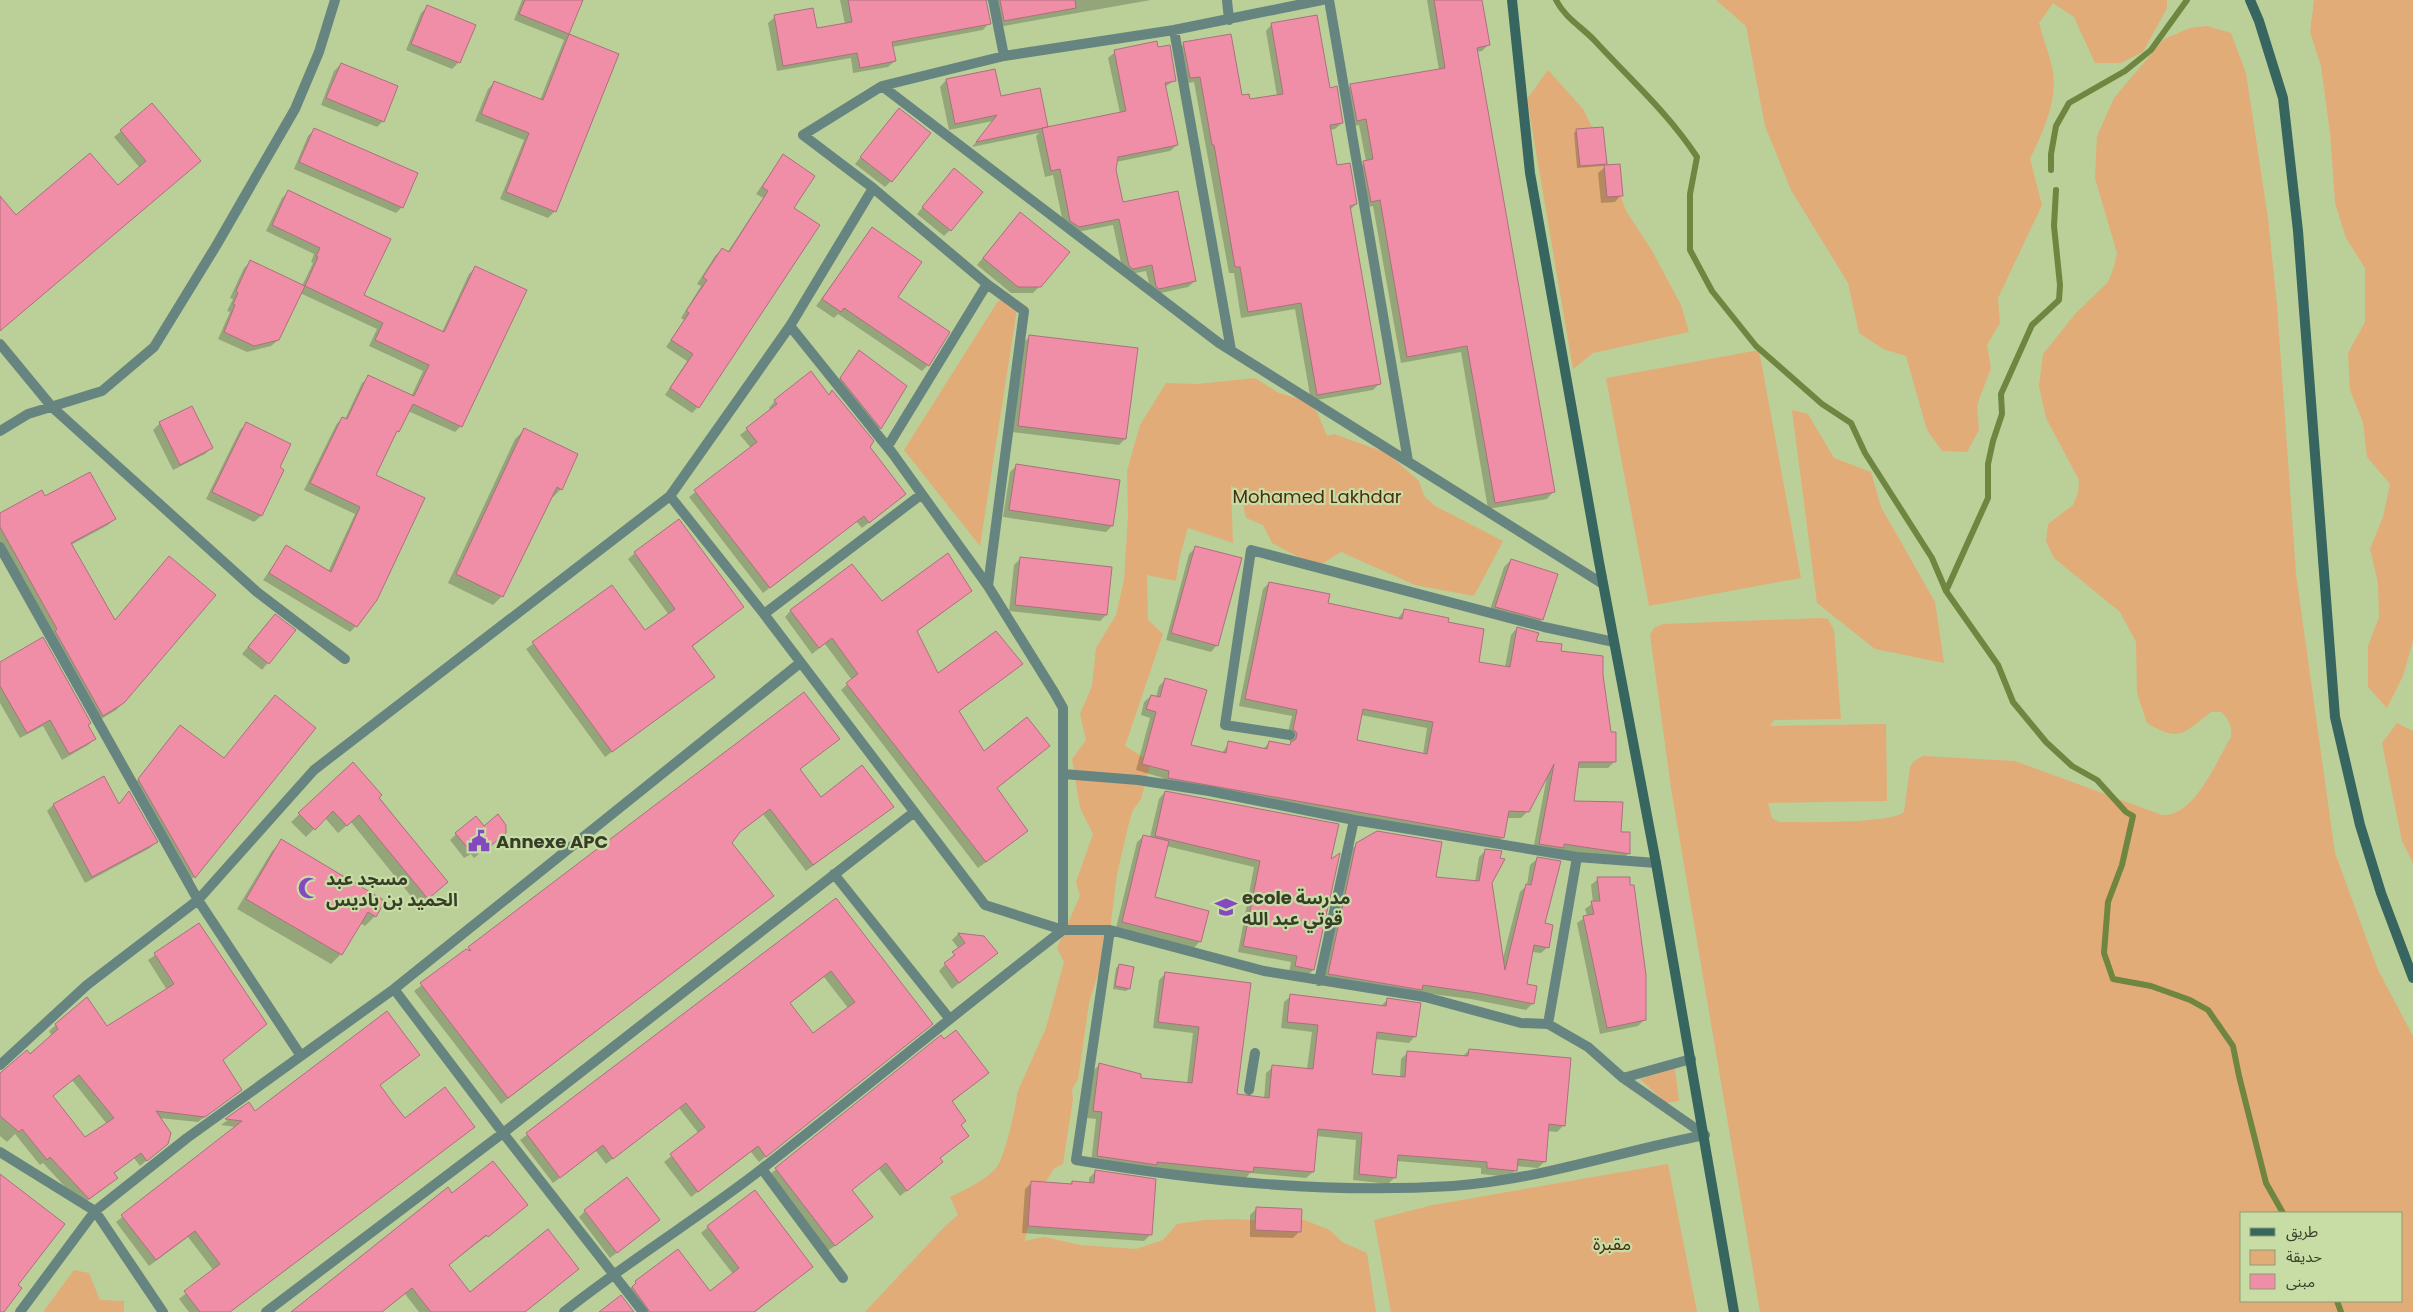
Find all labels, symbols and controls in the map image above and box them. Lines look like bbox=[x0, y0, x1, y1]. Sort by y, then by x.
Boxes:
park label: Mohamed Lakhdar bbox=[1232, 484, 1402, 509]
public building icon: Annexe APC bbox=[466, 828, 492, 854]
place label: Annexe APC bbox=[496, 829, 608, 854]
place label: مسجد عبد الحميد بن باديس bbox=[326, 866, 458, 912]
mosque icon: مسجد عبد الحميد بن باديس bbox=[296, 875, 322, 901]
place label: ecole مدرسة قوتي عبد الله bbox=[1242, 885, 1350, 933]
school or university icon: ecole مدرسة قوتي عبد الله bbox=[1213, 894, 1239, 920]
legend bbox=[2240, 1212, 2403, 1302]
text: طريق bbox=[2286, 1221, 2318, 1242]
park label: مقبرة bbox=[1593, 1231, 1631, 1256]
text: حديقة bbox=[2286, 1246, 2322, 1267]
text: مبنى bbox=[2286, 1271, 2315, 1292]

